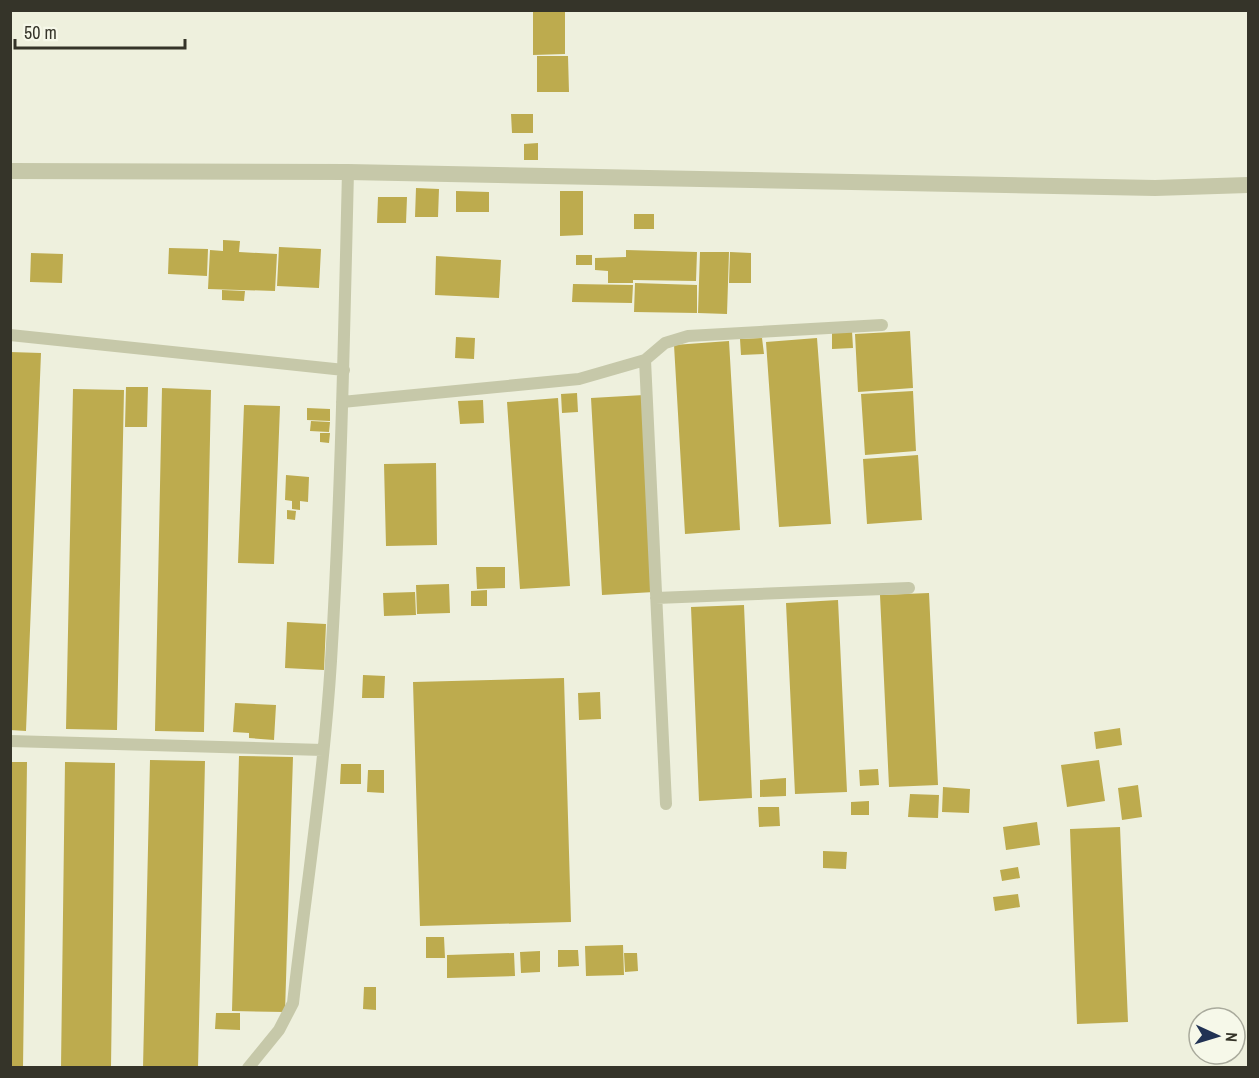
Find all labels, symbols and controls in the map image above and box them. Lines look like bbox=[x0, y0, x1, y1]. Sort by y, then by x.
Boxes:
scale bar bbox=[15, 12, 184, 50]
text: 50 m bbox=[24, 20, 57, 45]
north arrow bbox=[1187, 1006, 1247, 1066]
text: N bbox=[1221, 1032, 1243, 1043]

